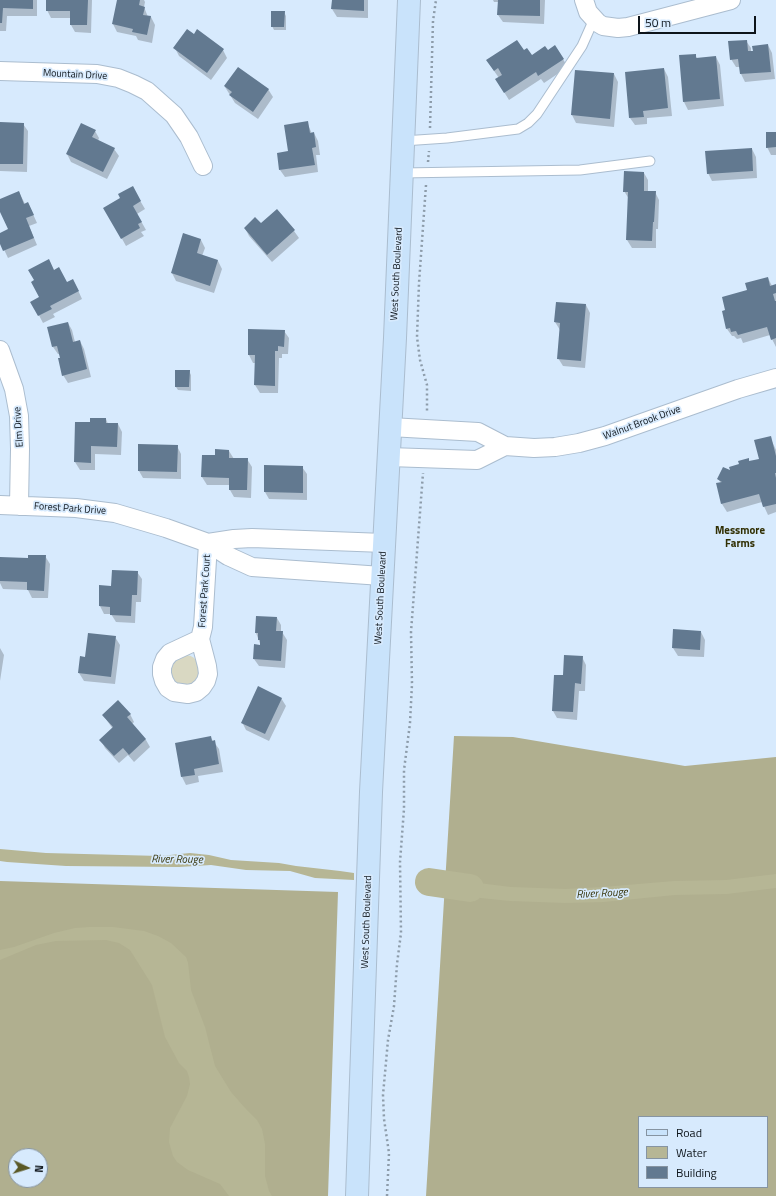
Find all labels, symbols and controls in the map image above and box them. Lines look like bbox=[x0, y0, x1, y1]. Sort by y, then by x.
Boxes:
scale bar bbox=[640, 8, 758, 34]
text: 50 m bbox=[645, 13, 671, 32]
street label: Mountain Drive bbox=[43, 67, 107, 83]
street label: West South Boulevard bbox=[389, 227, 405, 321]
street label: Walnut Brook Drive bbox=[602, 403, 682, 443]
street label: Elm Drive bbox=[12, 406, 26, 448]
street label: Forest Park Drive bbox=[33, 500, 107, 518]
district label: Messmore Farms bbox=[715, 524, 765, 550]
street label: West South Boulevard bbox=[373, 551, 389, 645]
street label: Forest Park Court bbox=[196, 554, 214, 628]
water label: River Rouge bbox=[151, 853, 203, 867]
street label: West South Boulevard bbox=[359, 875, 375, 969]
water label: River Rouge bbox=[576, 886, 628, 902]
legend bbox=[638, 1116, 768, 1188]
text: Road bbox=[676, 1123, 702, 1142]
text: Water bbox=[676, 1143, 707, 1162]
north arrow bbox=[8, 1148, 48, 1188]
text: Building bbox=[676, 1163, 717, 1182]
text: N bbox=[31, 1164, 47, 1173]

